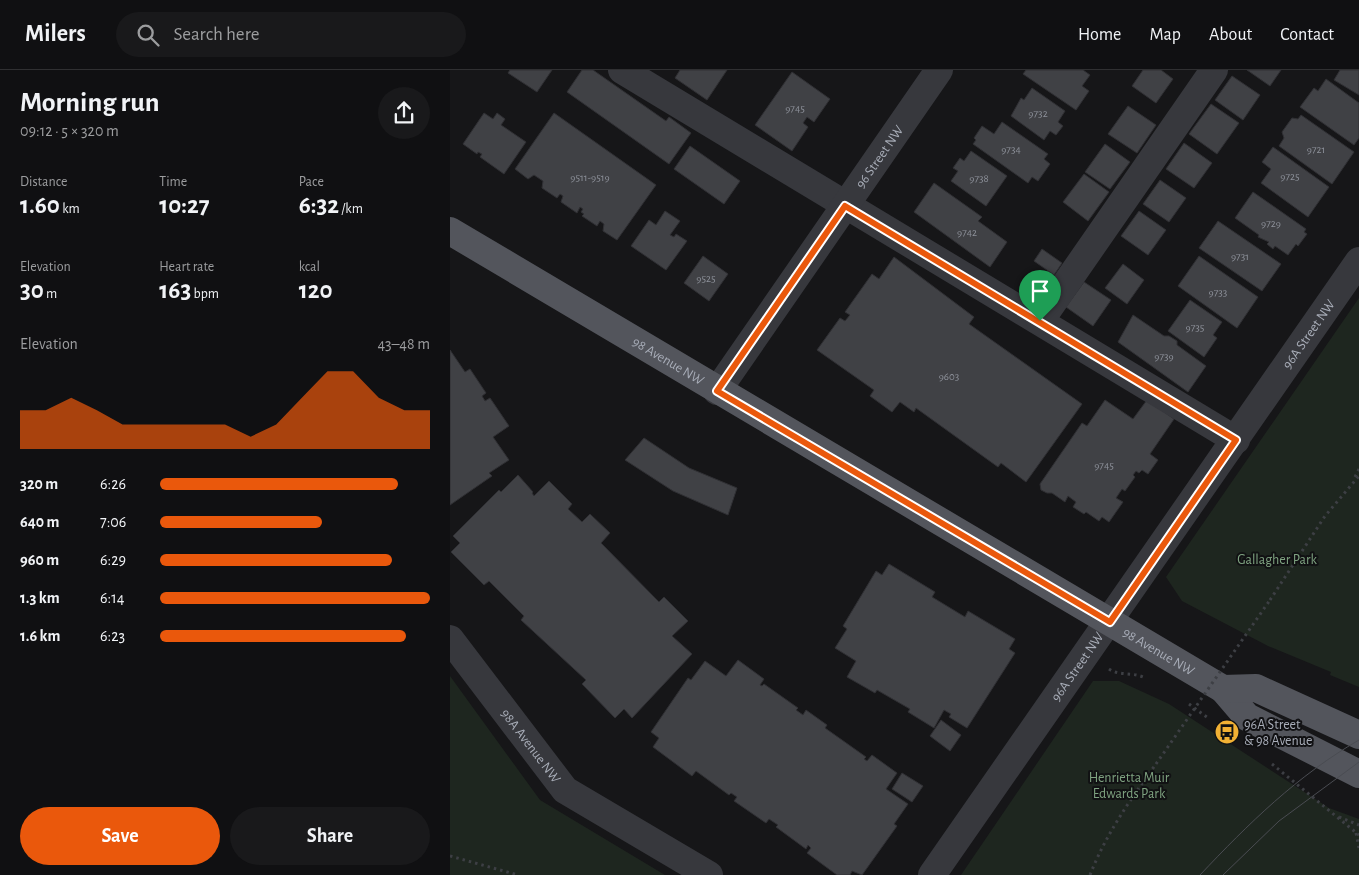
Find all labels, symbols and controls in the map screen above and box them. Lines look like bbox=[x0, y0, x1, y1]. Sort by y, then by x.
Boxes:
search box bbox=[116, 12, 466, 57]
icon: search bbox=[134, 21, 162, 49]
text: Milers bbox=[25, 22, 86, 46]
text: Search here bbox=[174, 25, 260, 44]
text: Home bbox=[1078, 26, 1121, 44]
text: Map bbox=[1149, 26, 1181, 44]
text: About bbox=[1209, 26, 1252, 44]
text: Contact bbox=[1280, 26, 1334, 44]
button: share bbox=[378, 87, 430, 139]
text: Morning run bbox=[20, 89, 160, 117]
house number: 9745 bbox=[785, 103, 805, 114]
house number: 9732 bbox=[1028, 108, 1048, 119]
text: 09:12 · 5 × 320 m bbox=[20, 123, 119, 139]
street label: 96 Street NW bbox=[854, 123, 907, 191]
house number: 9734 bbox=[1001, 144, 1021, 155]
house number: 9721 bbox=[1307, 144, 1325, 155]
house number: 9725 bbox=[1280, 171, 1300, 182]
house number: 9511-9519 bbox=[570, 172, 610, 183]
house number: 9738 bbox=[969, 173, 989, 184]
text: Distance bbox=[20, 175, 67, 189]
text: Time bbox=[159, 175, 187, 189]
text: Pace bbox=[299, 175, 324, 189]
text: 1.60 bbox=[20, 193, 60, 218]
text: 10:27 bbox=[159, 193, 210, 218]
text: 6:32 bbox=[299, 193, 339, 218]
text: km bbox=[60, 202, 80, 216]
text: /km bbox=[339, 202, 363, 216]
house number: 9729 bbox=[1261, 218, 1281, 229]
house number: 9742 bbox=[957, 227, 977, 238]
house number: 9731 bbox=[1231, 251, 1249, 262]
text: Elevation bbox=[20, 260, 71, 274]
text: Heart rate bbox=[159, 260, 214, 274]
text: kcal bbox=[299, 260, 320, 274]
pin bbox=[1019, 270, 1061, 321]
house number: 9525 bbox=[696, 273, 716, 284]
icon: arrive bbox=[1026, 277, 1054, 305]
text: 30 bbox=[20, 278, 44, 303]
text: 163 bbox=[159, 278, 191, 303]
text: 120 bbox=[299, 278, 332, 303]
text: m bbox=[44, 287, 57, 301]
text: bpm bbox=[191, 287, 219, 301]
house number: 9733 bbox=[1209, 287, 1228, 298]
street label: 96A Street NW bbox=[1280, 297, 1338, 372]
house number: 9735 bbox=[1186, 322, 1205, 333]
street label: 98 Avenue NW bbox=[630, 335, 707, 388]
text: Elevation bbox=[20, 336, 78, 352]
text: 43–48 m bbox=[377, 336, 430, 352]
house number: 9739 bbox=[1154, 351, 1174, 362]
house number: 9603 bbox=[939, 371, 960, 382]
house number: 9745 bbox=[1094, 460, 1114, 471]
text: 320 m bbox=[20, 476, 58, 492]
text: 6:26 bbox=[100, 476, 126, 492]
text: 640 m bbox=[20, 514, 59, 530]
text: 7:06 bbox=[100, 514, 126, 530]
text: 960 m bbox=[20, 552, 59, 568]
text: 6:29 bbox=[100, 552, 126, 568]
park label: Gallagher Park bbox=[1237, 553, 1317, 567]
text: 1.3 km bbox=[20, 590, 60, 606]
text: 6:14 bbox=[100, 590, 124, 606]
street label: 98 Avenue NW bbox=[1120, 625, 1197, 679]
text: 1.6 km bbox=[20, 628, 60, 644]
text: 6:23 bbox=[100, 628, 125, 644]
street label: 96A Street NW bbox=[1049, 629, 1107, 704]
street label: 98A Avenue NW bbox=[498, 707, 563, 786]
place label: 96A Street & 98 Avenue bbox=[1244, 718, 1312, 748]
bus stop icon: 96A Street & 98 Avenue bbox=[1214, 719, 1240, 745]
park label: Henrietta Muir Edwards Park bbox=[1089, 771, 1170, 801]
button: Save bbox=[20, 807, 220, 865]
button: Share bbox=[230, 807, 430, 865]

